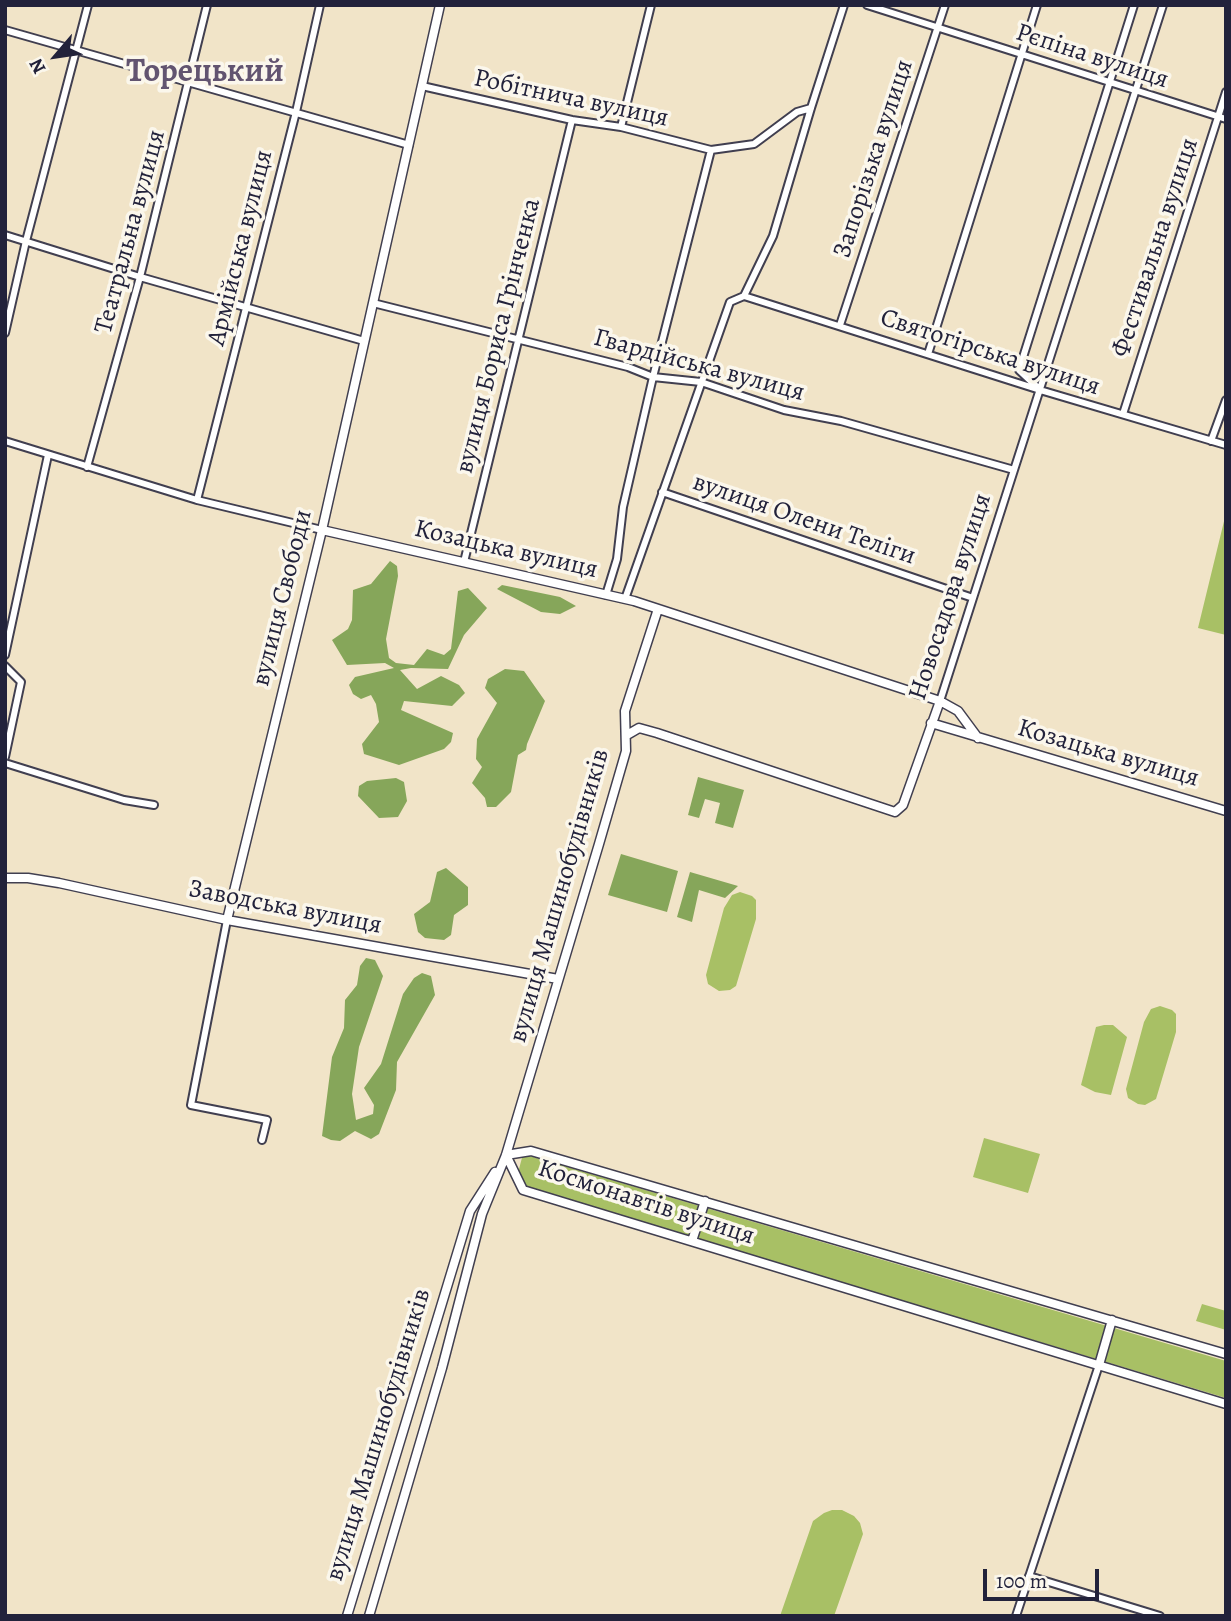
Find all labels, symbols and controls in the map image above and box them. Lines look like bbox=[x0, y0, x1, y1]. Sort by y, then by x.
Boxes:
street label: Рєпіна вулиця bbox=[1012, 18, 1172, 96]
north arrow bbox=[21, 21, 91, 91]
district label: Торецький bbox=[126, 53, 284, 93]
text: N bbox=[23, 54, 52, 79]
street label: Запорізька вулиця bbox=[827, 56, 921, 262]
street label: Робітнича вулиця bbox=[471, 63, 671, 135]
street label: Театральна вулиця bbox=[89, 127, 173, 337]
street label: Фестивальна вулиця bbox=[1106, 135, 1206, 361]
street label: Армійська вулиця bbox=[202, 147, 280, 349]
street label: вулиця Бориса Грінченка bbox=[450, 195, 548, 477]
street label: Святогірська вулиця bbox=[876, 303, 1104, 403]
street label: Гвардійська вулиця bbox=[590, 323, 808, 409]
street label: вулиця Олени Теліги bbox=[689, 467, 919, 573]
street label: Новосадова вулиця bbox=[903, 490, 999, 704]
street label: вулиця Свободи bbox=[246, 507, 320, 689]
street label: Козацька вулиця bbox=[411, 514, 601, 586]
street label: Козацька вулиця bbox=[1014, 713, 1202, 795]
street label: вулиця Машинобудівників bbox=[503, 746, 617, 1046]
street label: Заводська вулиця bbox=[186, 874, 384, 942]
street label: Космонавтів вулиця bbox=[534, 1153, 758, 1253]
street label: вулиця Машинобудівників bbox=[320, 1285, 438, 1585]
scale bar bbox=[986, 1554, 1102, 1598]
text: 100 m bbox=[996, 1567, 1047, 1595]

